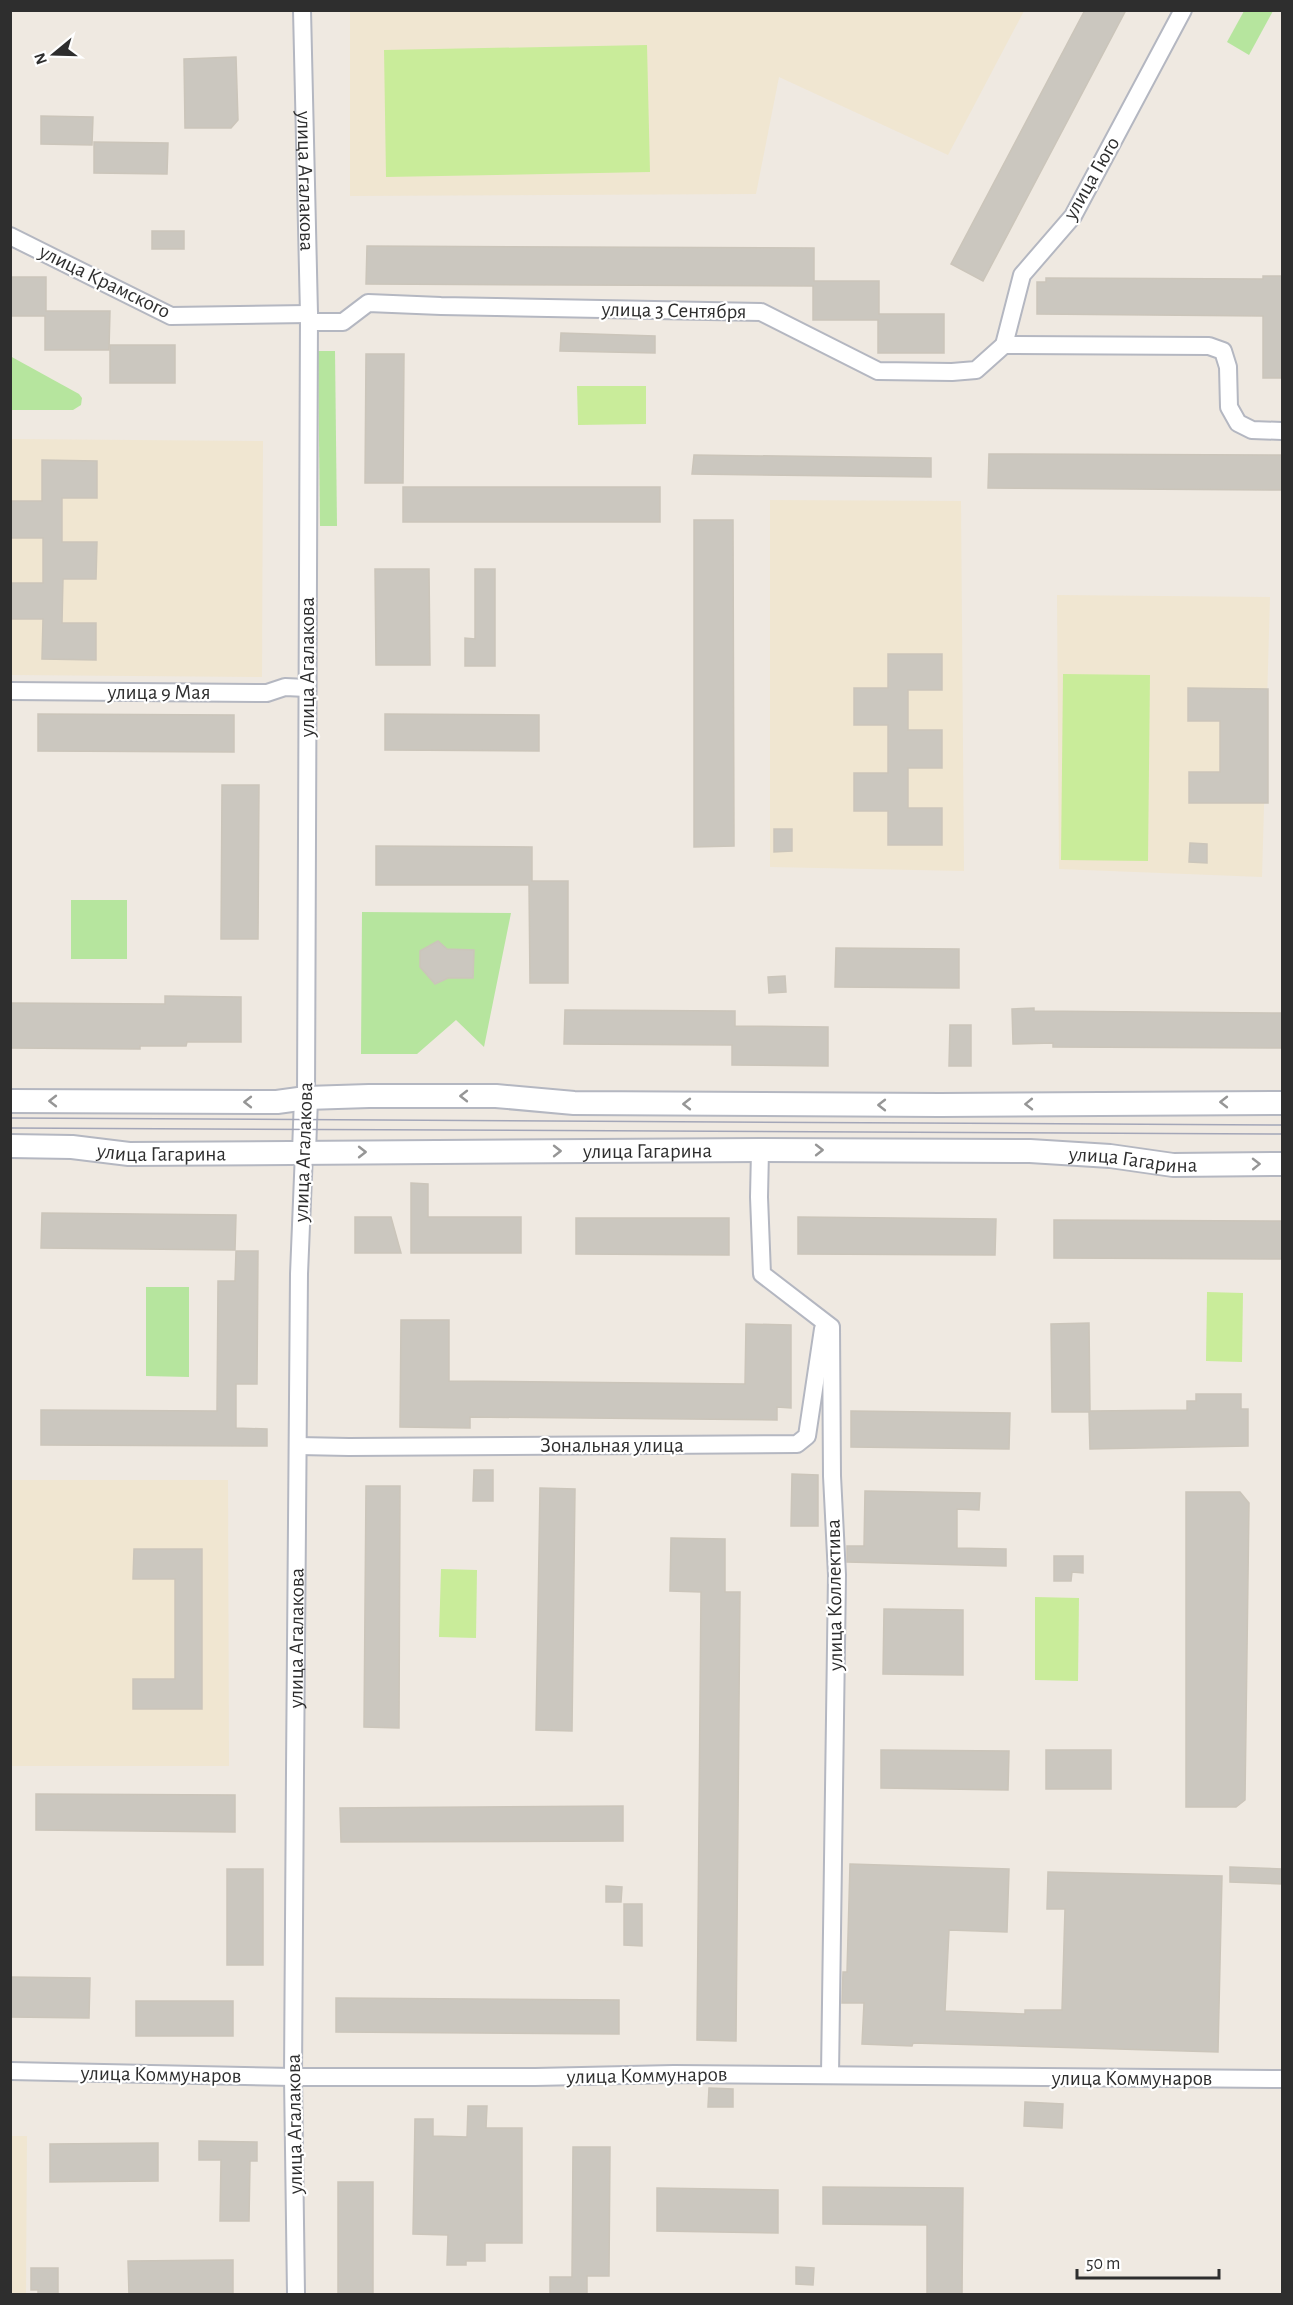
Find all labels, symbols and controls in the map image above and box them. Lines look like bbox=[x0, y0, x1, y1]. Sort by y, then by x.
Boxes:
north arrow bbox=[24, 24, 84, 84]
text: N bbox=[31, 51, 50, 66]
street label: улица Агалакова bbox=[293, 110, 318, 252]
street label: улица Гюго bbox=[1059, 133, 1123, 224]
street label: улица Крамского bbox=[35, 240, 174, 322]
street label: улица 3 Сентября bbox=[600, 299, 747, 322]
street label: улица Агалакова bbox=[297, 596, 318, 738]
street label: улица 9 Мая bbox=[107, 682, 210, 703]
street label: улица Агалакова bbox=[291, 1081, 316, 1223]
one-way arrow bbox=[459, 1090, 468, 1102]
one-way arrow bbox=[48, 1095, 57, 1107]
one-way arrow bbox=[243, 1096, 252, 1108]
one-way arrow bbox=[1220, 1096, 1229, 1108]
one-way arrow bbox=[682, 1098, 691, 1110]
one-way arrow bbox=[1025, 1098, 1034, 1110]
one-way arrow bbox=[877, 1099, 886, 1111]
street label: улица Гагарина bbox=[95, 1140, 227, 1165]
street label: улица Гагарина bbox=[582, 1140, 713, 1162]
street label: улица Гагарина bbox=[1067, 1143, 1198, 1176]
one-way arrow bbox=[814, 1144, 823, 1156]
one-way arrow bbox=[553, 1145, 562, 1157]
one-way arrow bbox=[358, 1146, 367, 1158]
one-way arrow bbox=[1252, 1158, 1261, 1170]
street label: Зональная улица bbox=[540, 1435, 684, 1456]
street label: улица Коллектива bbox=[823, 1518, 846, 1672]
street label: улица Агалакова bbox=[286, 1567, 308, 1709]
street label: улица Агалакова bbox=[283, 2053, 306, 2195]
street label: улица Коммунаров bbox=[79, 2063, 242, 2086]
street label: улица Коммунаров bbox=[565, 2064, 728, 2087]
street label: улица Коммунаров bbox=[1051, 2068, 1212, 2089]
scale bar bbox=[1077, 2242, 1220, 2280]
text: 50 m bbox=[1086, 2255, 1120, 2273]

